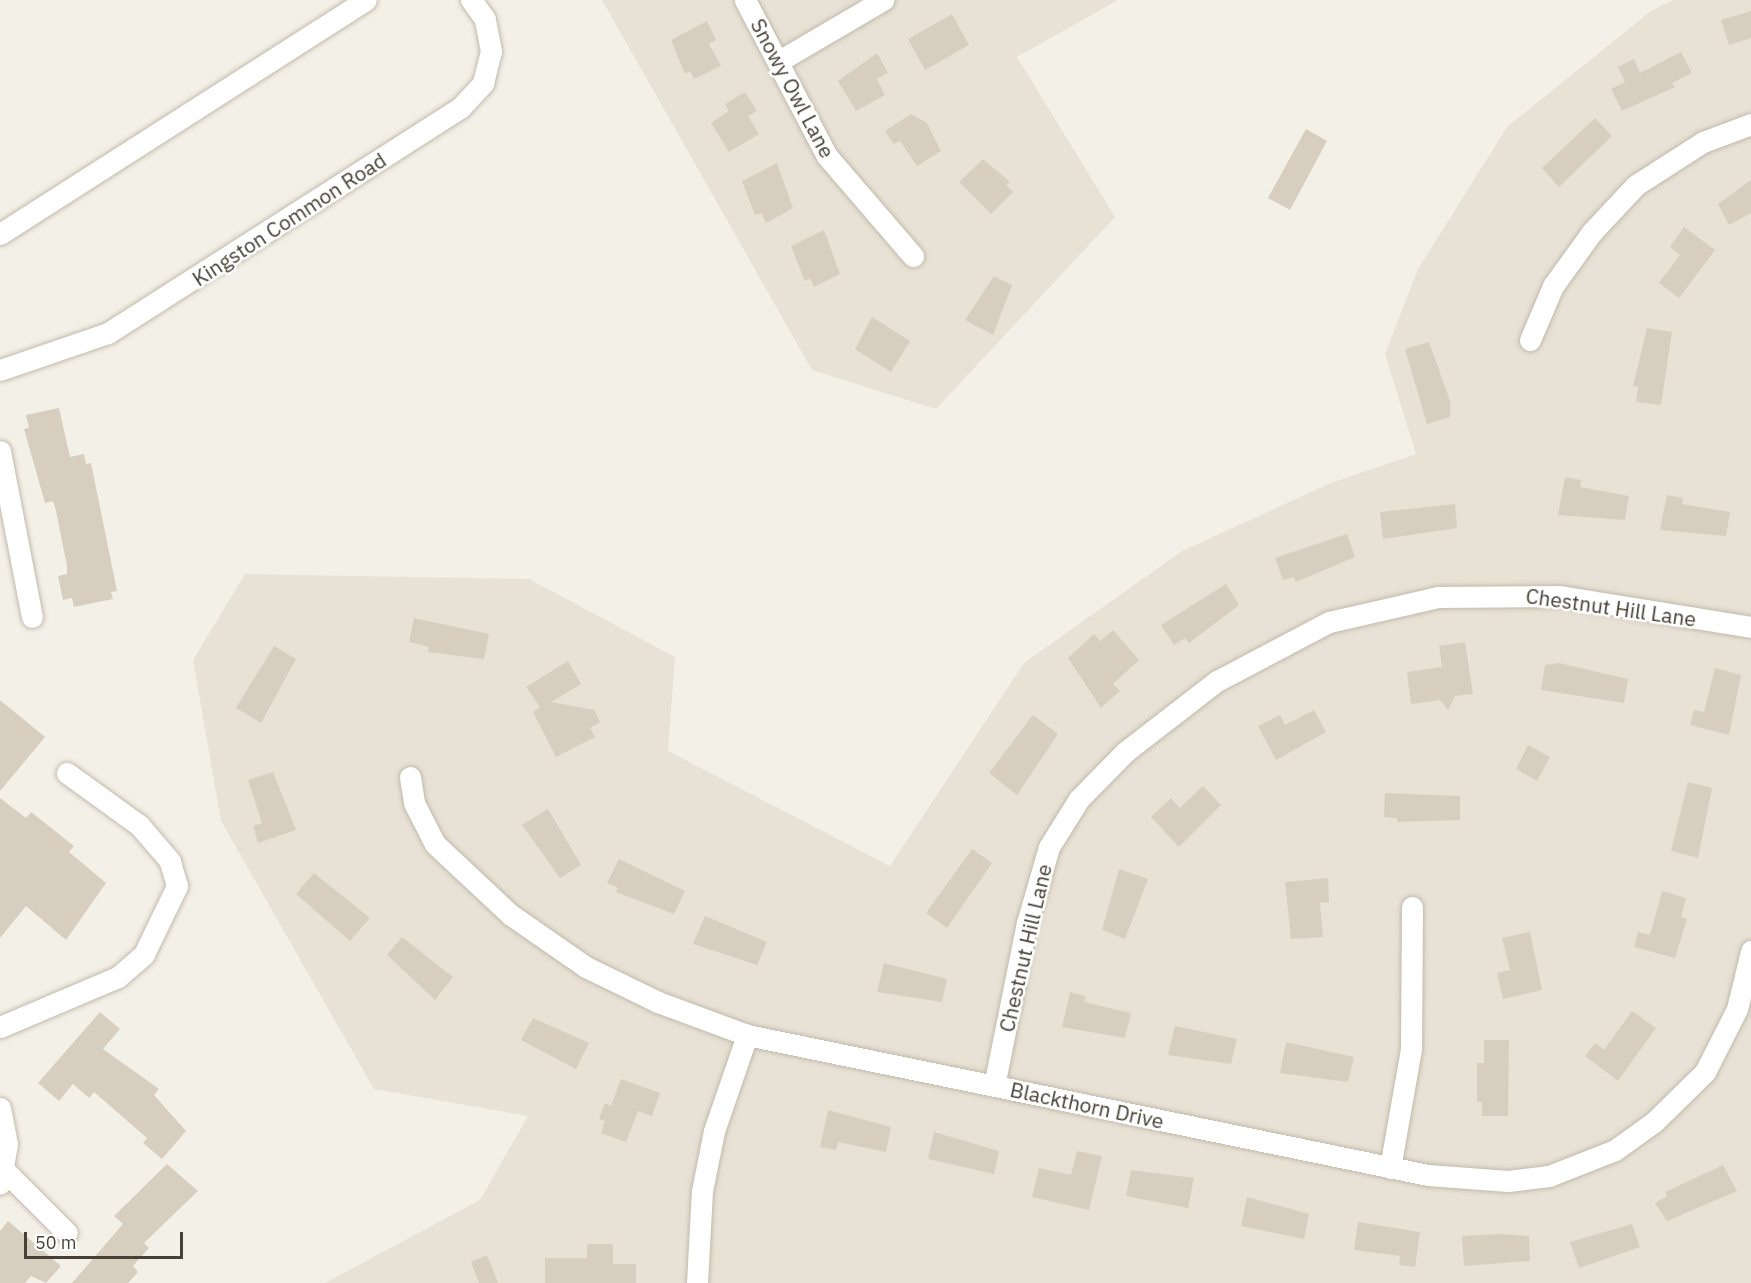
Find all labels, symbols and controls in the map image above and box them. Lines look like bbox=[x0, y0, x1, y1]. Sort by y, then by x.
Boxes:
street label: Snowy Owl Lane bbox=[746, 14, 840, 162]
street label: Kingston Common Road bbox=[187, 147, 391, 291]
street label: Chestnut Hill Lane bbox=[1524, 583, 1698, 631]
street label: Chestnut Hill Lane bbox=[993, 862, 1057, 1034]
street label: Blackthorn Drive bbox=[1008, 1076, 1166, 1134]
scale bar bbox=[27, 1220, 186, 1258]
text: 50 m bbox=[35, 1231, 77, 1254]

